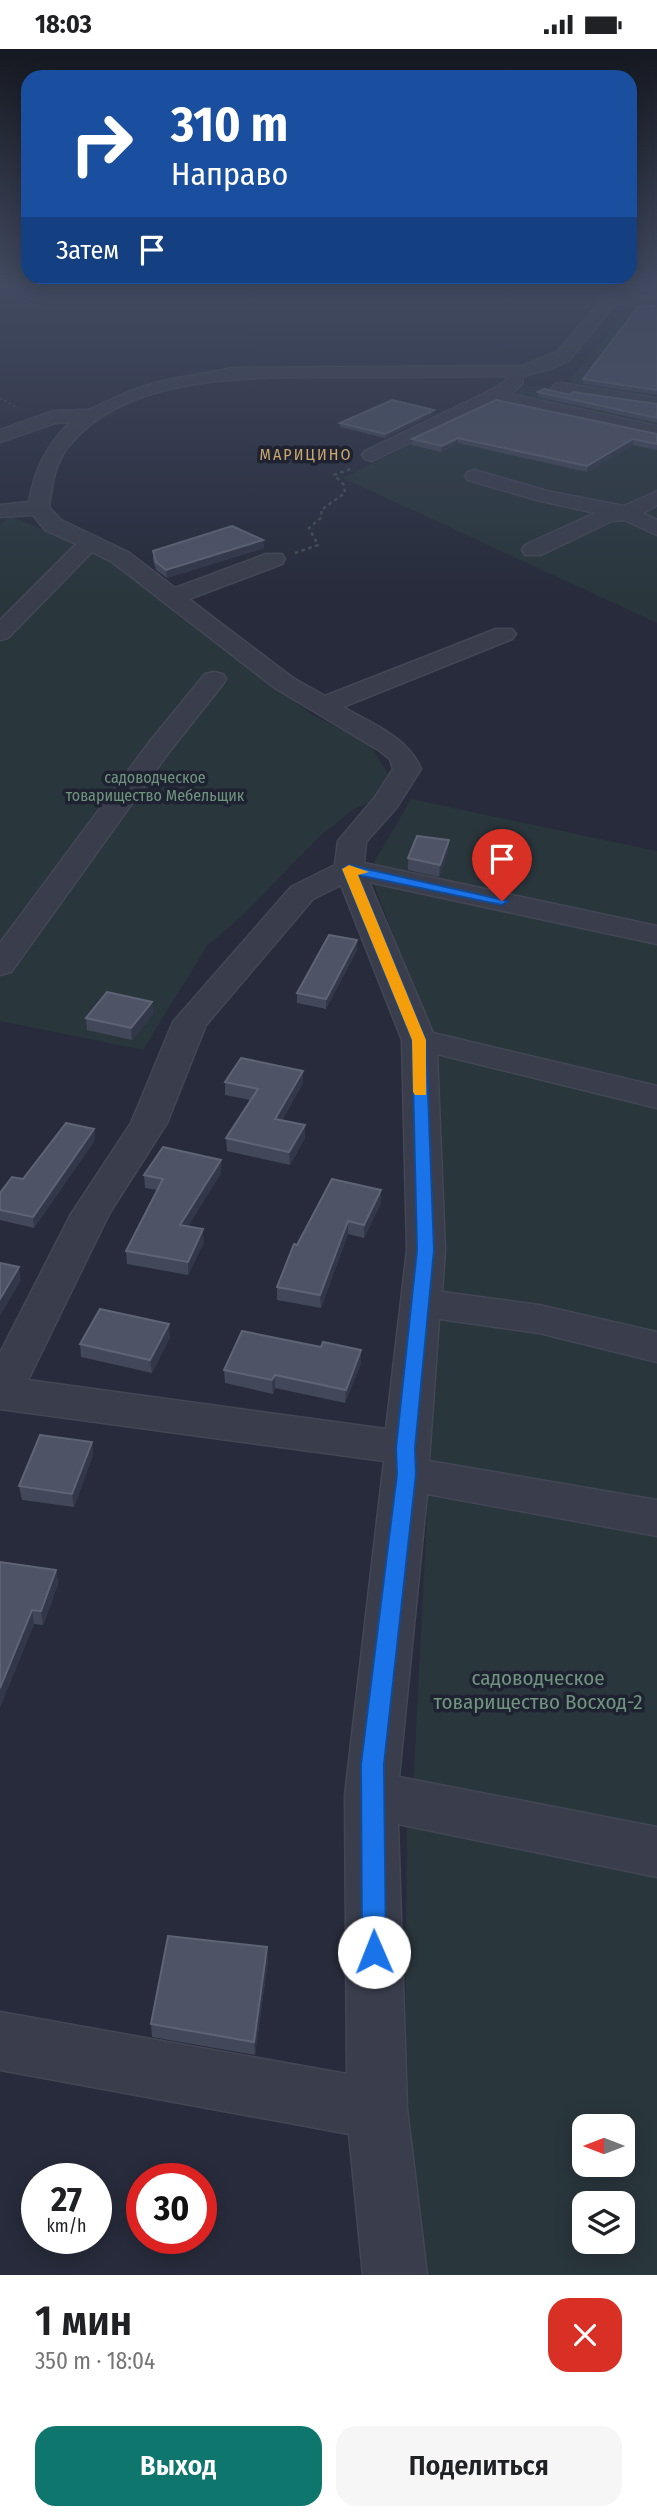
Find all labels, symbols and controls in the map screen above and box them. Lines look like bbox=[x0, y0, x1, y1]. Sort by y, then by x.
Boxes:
text: 18:03 bbox=[35, 9, 92, 40]
text: 310 m bbox=[171, 95, 288, 154]
icon: right bbox=[56, 98, 147, 189]
text: Направо bbox=[171, 155, 288, 193]
icon: arrive bbox=[133, 231, 171, 269]
text: Затем bbox=[56, 235, 119, 266]
district label: МАРИЦИНО bbox=[260, 445, 352, 464]
park label: садоводческое товарищество Мебельщик bbox=[66, 768, 245, 805]
pin bbox=[472, 829, 532, 901]
icon: arrive bbox=[483, 840, 521, 878]
park label: садоводческое товарищество Восход-2 bbox=[434, 1665, 642, 1715]
position arrow bbox=[337, 1915, 411, 1989]
north arrow bbox=[572, 2114, 635, 2177]
map controls bbox=[572, 2114, 635, 2254]
speed limit sign: 30 bbox=[126, 2163, 217, 2254]
text: 27 bbox=[51, 2178, 82, 2220]
button: layers bbox=[572, 2191, 635, 2254]
text: km/h bbox=[46, 2215, 87, 2237]
text: 1 мин bbox=[35, 2296, 132, 2346]
button: close bbox=[548, 2298, 622, 2372]
text: 350 m · 18:04 bbox=[35, 2347, 155, 2375]
button: Выход bbox=[35, 2426, 322, 2506]
button: Поделиться bbox=[336, 2426, 622, 2506]

